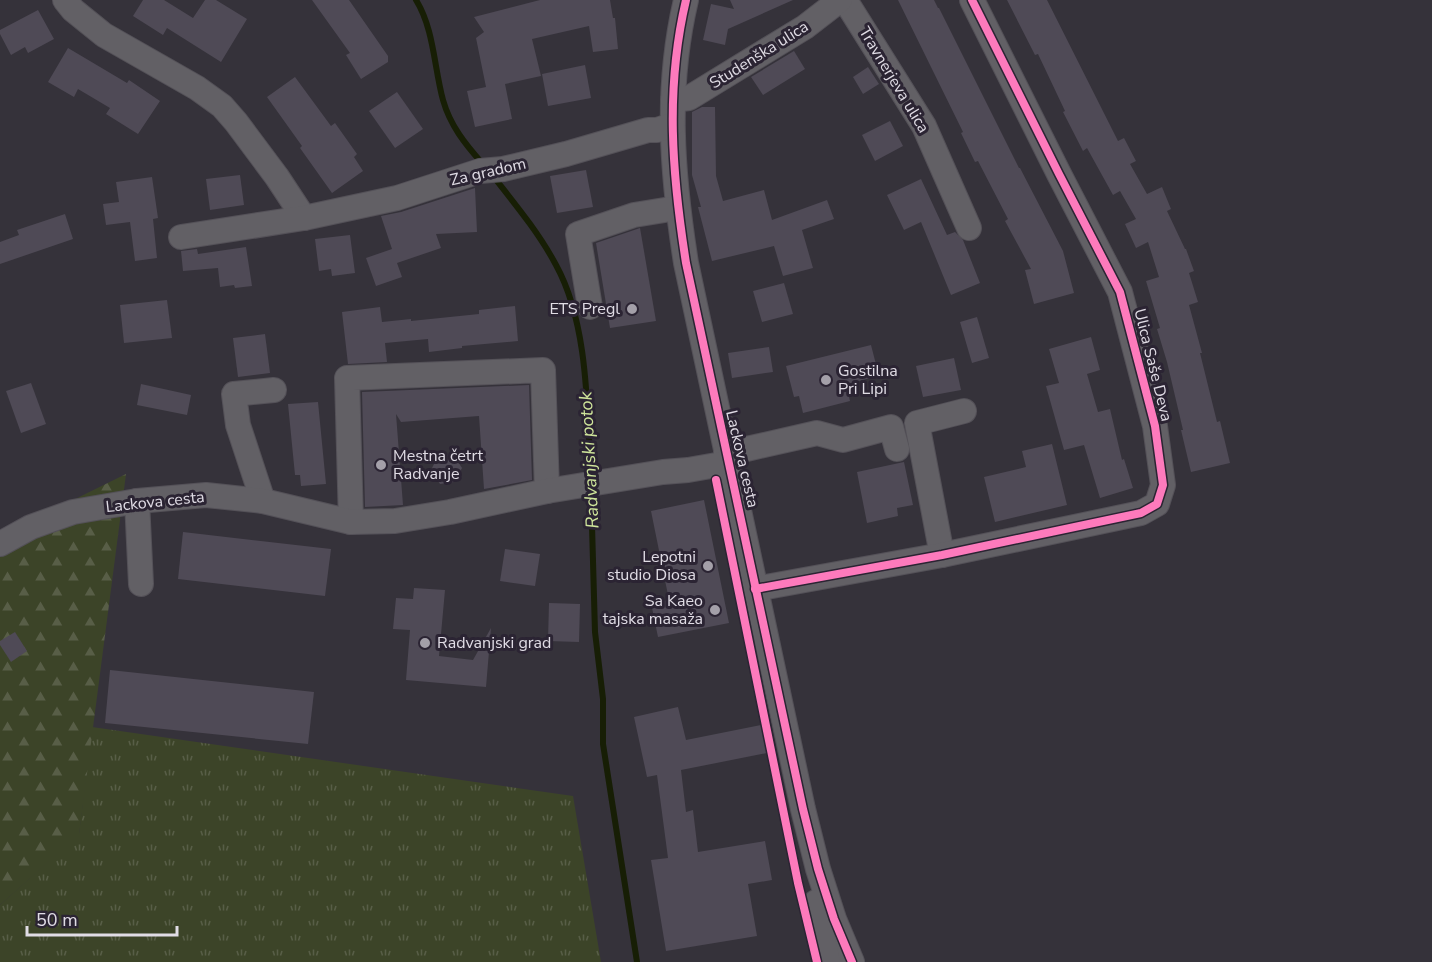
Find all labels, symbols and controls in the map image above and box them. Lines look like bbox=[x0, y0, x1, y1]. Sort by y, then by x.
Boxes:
street label: Studenška ulica bbox=[705, 16, 813, 94]
street label: Travnerjeva ulica bbox=[854, 23, 934, 137]
street label: Za gradom bbox=[448, 153, 528, 191]
place label: ETS Pregl bbox=[549, 298, 620, 320]
marker: ETS Pregl bbox=[625, 302, 639, 316]
street label: Ulica Saše Deva bbox=[1128, 306, 1178, 424]
place label: Gostilna Pri Lipi bbox=[838, 360, 898, 400]
marker: Gostilna Pri Lipi bbox=[819, 373, 833, 387]
water label: Radvanjski potok bbox=[573, 390, 605, 529]
street label: Lackova cesta bbox=[720, 408, 764, 510]
place label: Mestna četrt Radvanje bbox=[393, 445, 484, 485]
marker: Mestna četrt Radvanje bbox=[374, 458, 388, 472]
street label: Lackova cesta bbox=[104, 486, 206, 518]
place label: Lepotni studio Diosa bbox=[607, 546, 696, 586]
marker: Lepotni studio Diosa bbox=[701, 559, 715, 573]
place label: Sa Kaeo tajska masaža bbox=[603, 590, 703, 630]
marker: Sa Kaeo tajska masaža bbox=[708, 603, 722, 617]
place label: Radvanjski grad bbox=[437, 632, 551, 654]
marker: Radvanjski grad bbox=[418, 636, 432, 650]
scale bar bbox=[27, 899, 177, 937]
text: 50 m bbox=[36, 908, 78, 932]

